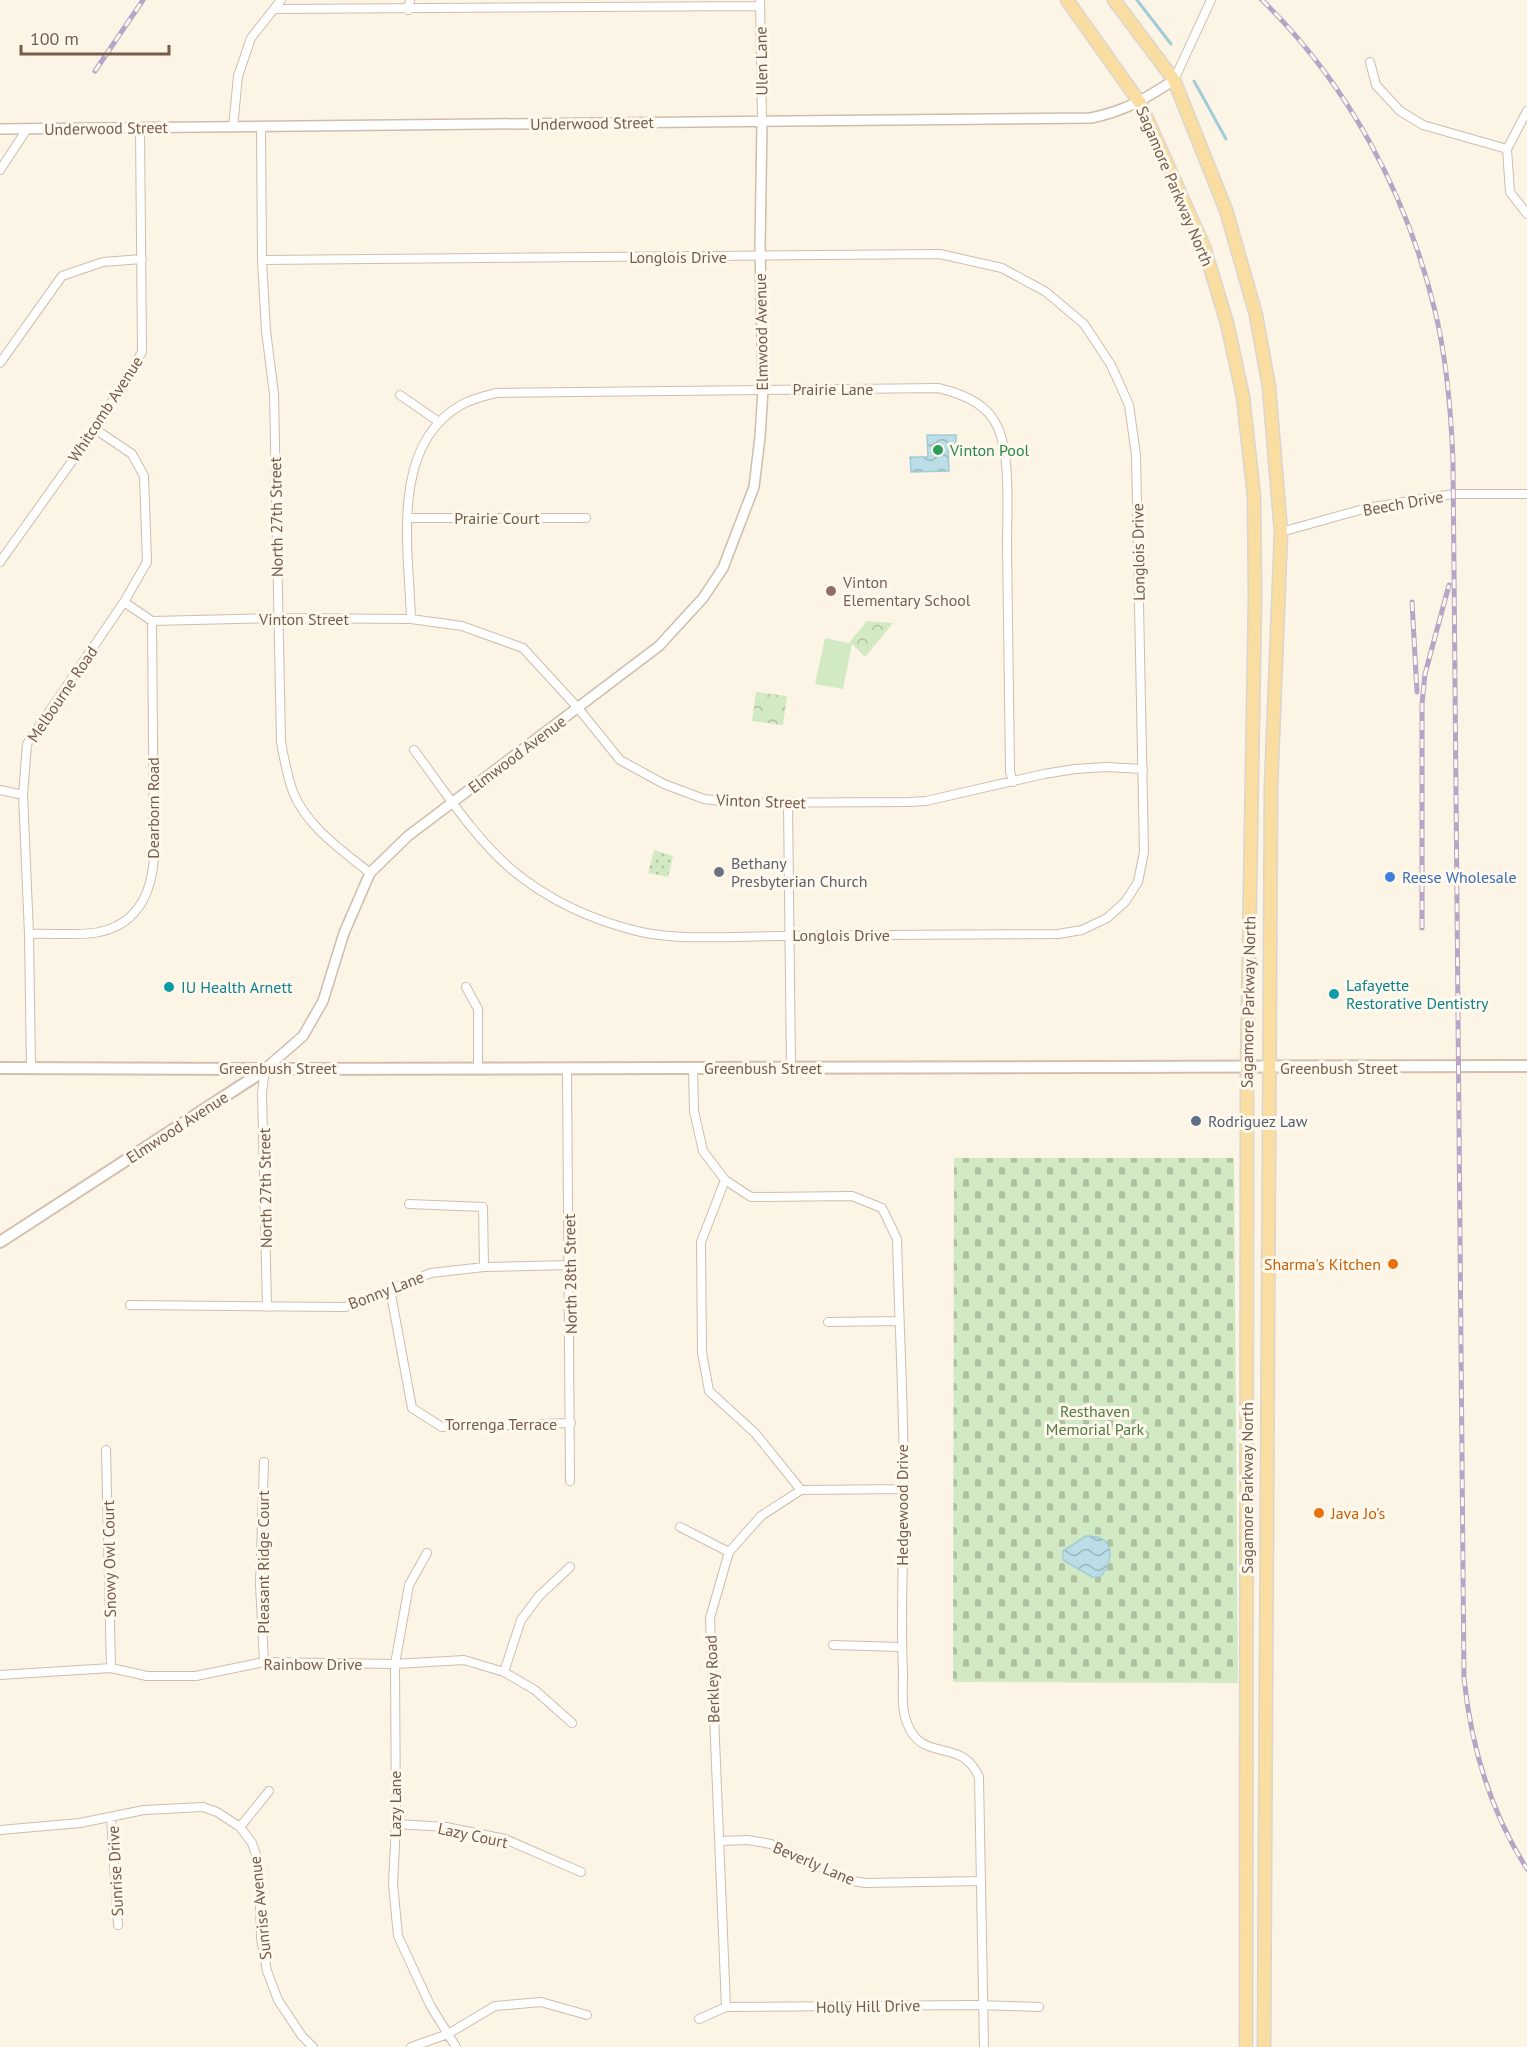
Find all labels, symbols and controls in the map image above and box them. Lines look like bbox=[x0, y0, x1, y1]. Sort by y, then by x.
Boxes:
scale bar bbox=[21, 18, 170, 56]
street label: Ulen Lane bbox=[750, 26, 772, 96]
text: 100 m bbox=[30, 27, 79, 50]
street label: Sagamore Parkway North bbox=[1132, 103, 1218, 269]
street label: Underwood Street bbox=[530, 112, 655, 134]
street label: Underwood Street bbox=[44, 117, 169, 139]
street label: Longlois Drive bbox=[629, 247, 727, 267]
street label: Elmwood Avenue bbox=[750, 273, 772, 391]
street label: Whitcomb Avenue bbox=[63, 352, 147, 466]
street label: Prairie Lane bbox=[793, 379, 873, 399]
place label: Vinton Pool bbox=[949, 440, 1029, 460]
marker: Vinton Pool bbox=[931, 443, 945, 457]
street label: North 27th Street bbox=[265, 456, 287, 577]
street label: Beech Drive bbox=[1361, 486, 1445, 520]
street label: Longlois Drive bbox=[1127, 503, 1149, 601]
street label: Prairie Court bbox=[454, 508, 540, 528]
place label: Vinton Elementary School bbox=[842, 572, 971, 610]
marker: Vinton Elementary School bbox=[824, 584, 838, 598]
street label: Vinton Street bbox=[258, 609, 349, 629]
street label: Melbourne Road bbox=[22, 642, 102, 746]
street label: Elmwood Avenue bbox=[464, 711, 570, 797]
street label: Dearborn Road bbox=[143, 757, 163, 859]
street label: Vinton Street bbox=[715, 789, 807, 813]
place label: Bethany Presbyterian Church bbox=[731, 853, 868, 891]
marker: Bethany Presbyterian Church bbox=[712, 865, 726, 879]
place label: Reese Wholesale bbox=[1402, 867, 1517, 887]
marker: Reese Wholesale bbox=[1383, 870, 1397, 884]
street label: Sagamore Parkway North bbox=[1236, 916, 1260, 1088]
street label: Longlois Drive bbox=[792, 925, 890, 945]
place label: Lafayette Restorative Dentistry bbox=[1346, 975, 1489, 1013]
place label: IU Health Arnett bbox=[181, 977, 293, 997]
marker: IU Health Arnett bbox=[162, 980, 176, 994]
marker: Lafayette Restorative Dentistry bbox=[1327, 987, 1341, 1001]
street label: Greenbush Street bbox=[219, 1058, 338, 1078]
street label: Greenbush Street bbox=[704, 1058, 823, 1078]
street label: Greenbush Street bbox=[1280, 1058, 1399, 1078]
street label: Elmwood Avenue bbox=[122, 1087, 232, 1167]
place label: Rodriguez Law bbox=[1208, 1111, 1308, 1131]
marker: Rodriguez Law bbox=[1189, 1114, 1203, 1128]
street label: North 27th Street bbox=[254, 1127, 276, 1248]
street label: North 28th Street bbox=[559, 1213, 581, 1334]
place label: Sharma's Kitchen bbox=[1264, 1254, 1381, 1274]
marker: Sharma's Kitchen bbox=[1386, 1257, 1400, 1271]
street label: Bonny Lane bbox=[345, 1266, 427, 1314]
park label: Resthaven Memorial Park bbox=[1046, 1401, 1145, 1439]
street label: Sagamore Parkway North bbox=[1237, 1402, 1257, 1574]
street label: Torrenga Terrace bbox=[445, 1414, 557, 1434]
street label: Hedgewood Drive bbox=[892, 1444, 912, 1566]
street label: Pleasant Ridge Court bbox=[253, 1490, 273, 1634]
street label: Snowy Owl Court bbox=[98, 1500, 120, 1618]
place label: Java Jo's bbox=[1330, 1503, 1385, 1523]
marker: Java Jo's bbox=[1312, 1506, 1326, 1520]
street label: Berkley Road bbox=[700, 1635, 724, 1723]
street label: Rainbow Drive bbox=[264, 1654, 362, 1674]
street label: Lazy Lane bbox=[385, 1771, 405, 1837]
street label: Lazy Court bbox=[436, 1818, 510, 1852]
street label: Sunrise Drive bbox=[103, 1825, 127, 1917]
street label: Beverly Lane bbox=[770, 1837, 858, 1889]
street label: Sunrise Avenue bbox=[245, 1855, 275, 1961]
street label: Holly Hill Drive bbox=[816, 1995, 920, 2017]

